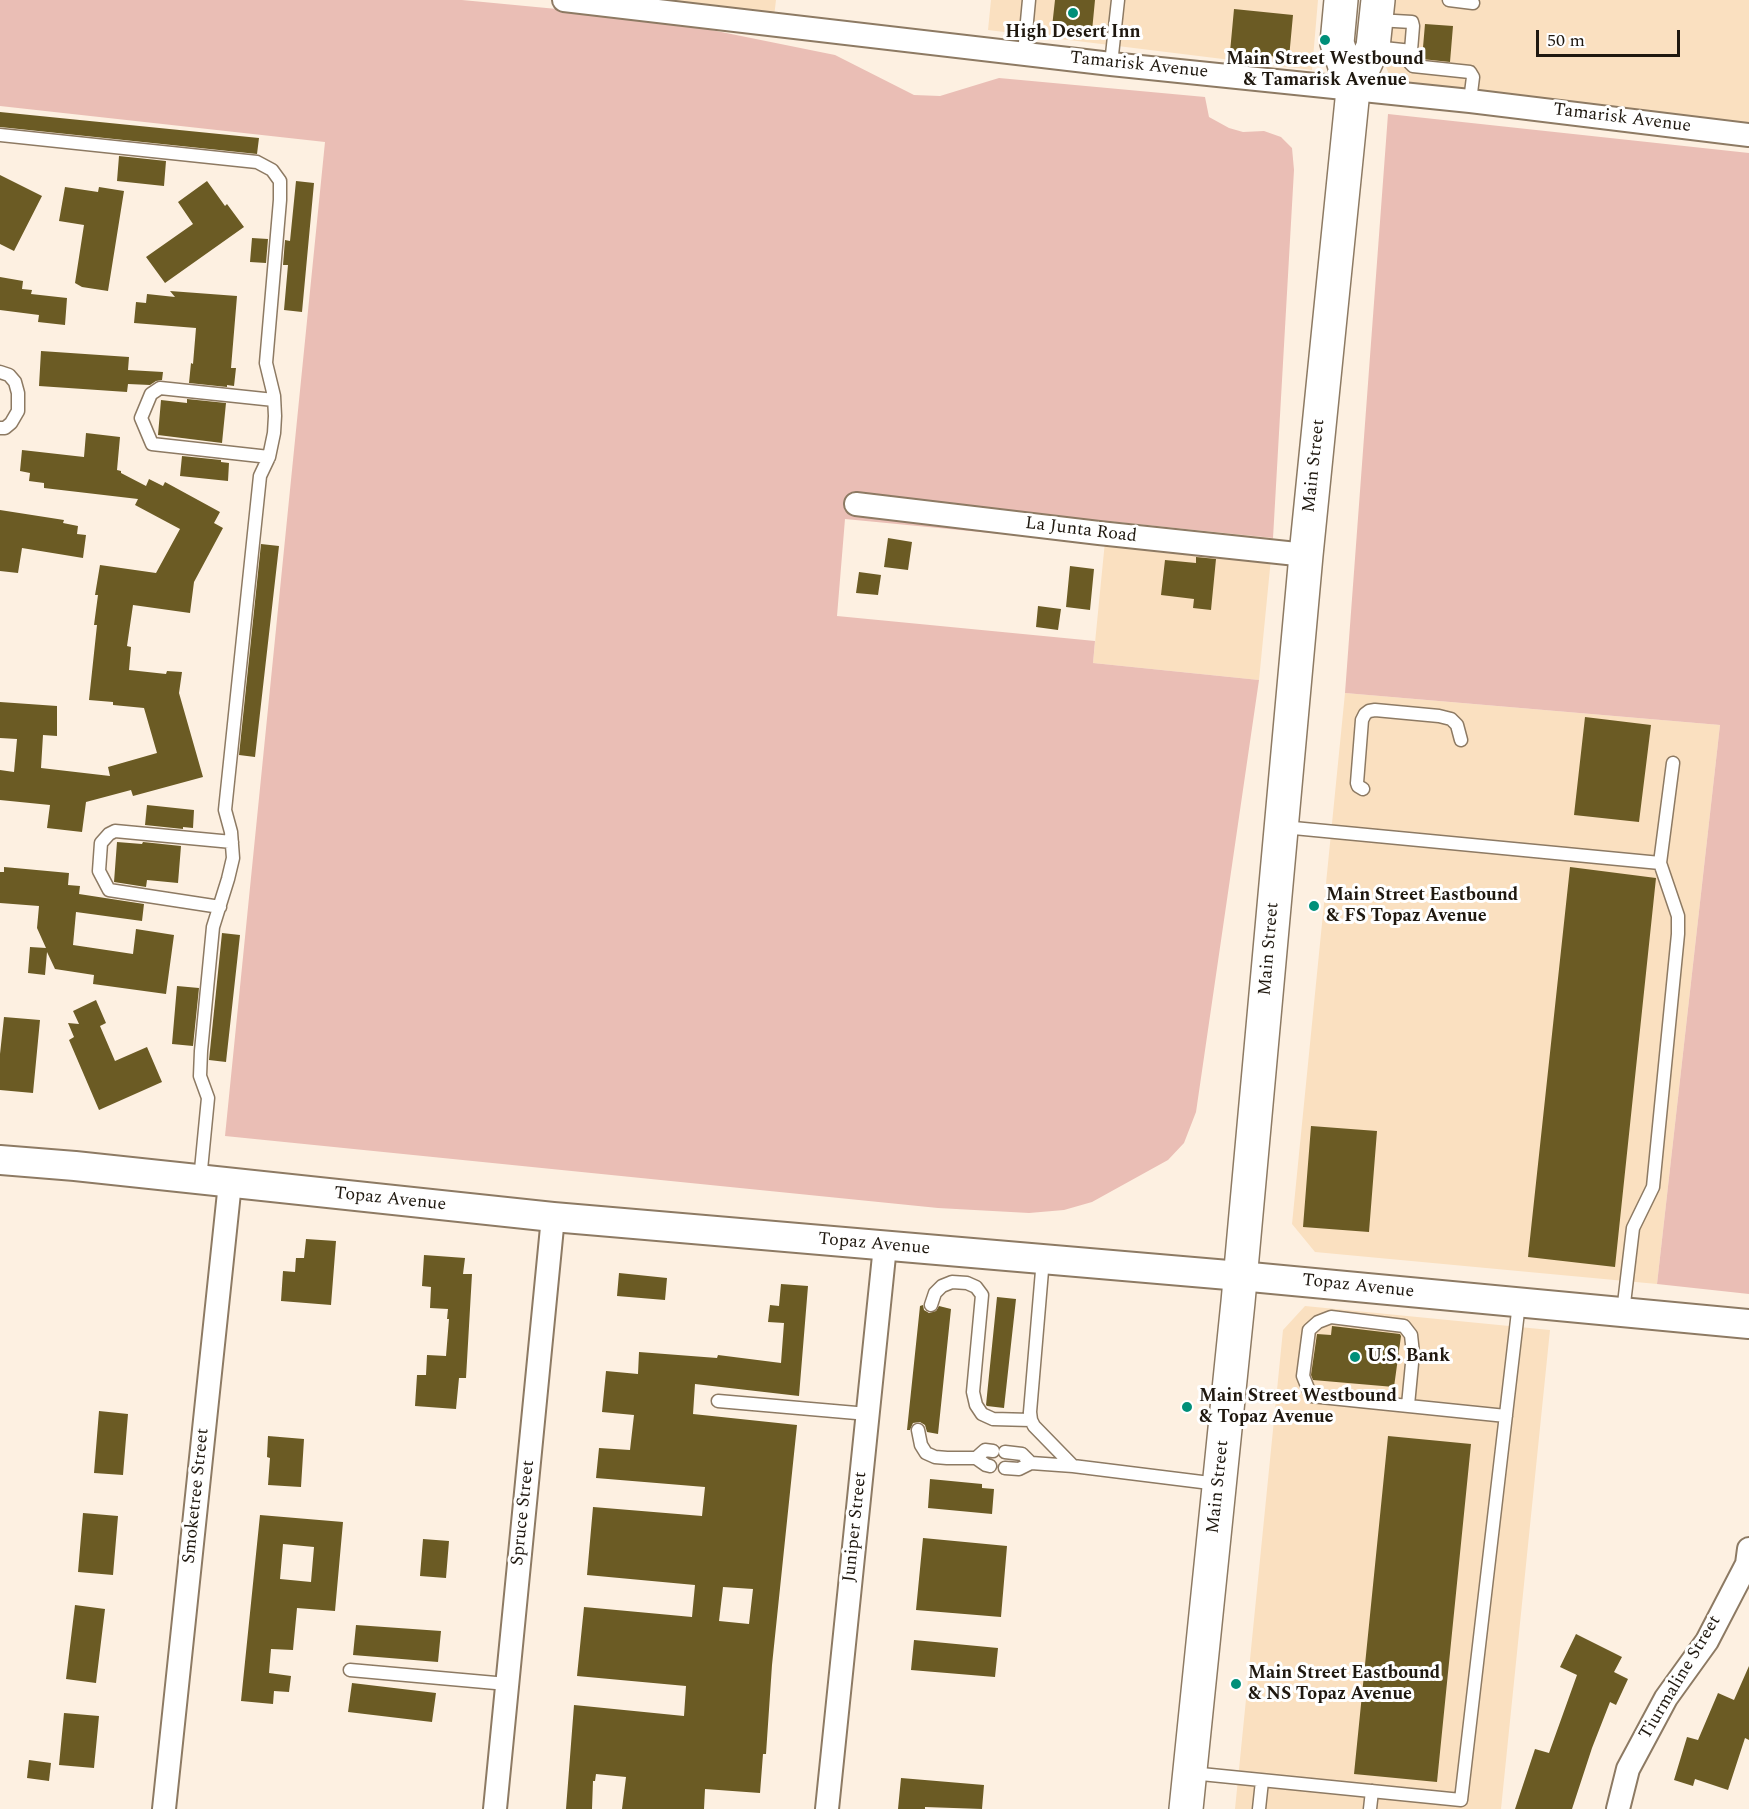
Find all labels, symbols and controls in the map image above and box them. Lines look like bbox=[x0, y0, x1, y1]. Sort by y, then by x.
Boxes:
marker: High Desert Inn bbox=[1066, 6, 1080, 20]
scale bar bbox=[1539, 18, 1683, 56]
place label: High Desert Inn bbox=[1005, 22, 1141, 44]
text: 50 m bbox=[1547, 27, 1585, 54]
marker: Main Street Westbound & Tamarisk Avenue bbox=[1318, 33, 1332, 47]
street label: Tamarisk Avenue bbox=[1069, 48, 1209, 84]
place label: Main Street Westbound & Tamarisk Avenue bbox=[1226, 49, 1424, 92]
street label: Tamarisk Avenue bbox=[1552, 100, 1692, 138]
street label: Main Street bbox=[1299, 418, 1331, 514]
street label: La Junta Road bbox=[1024, 513, 1138, 549]
place label: Main Street Eastbound & FS Topaz Avenue bbox=[1326, 885, 1518, 928]
marker: Main Street Eastbound & FS Topaz Avenue bbox=[1307, 899, 1321, 913]
street label: Main Street bbox=[1255, 901, 1285, 997]
street label: Topaz Avenue bbox=[333, 1183, 447, 1217]
street label: Topaz Avenue bbox=[817, 1229, 931, 1261]
street label: Topaz Avenue bbox=[1301, 1270, 1415, 1304]
place label: U.S. Bank bbox=[1367, 1346, 1450, 1368]
marker: U.S. Bank bbox=[1348, 1350, 1362, 1364]
place label: Main Street Westbound & Topaz Avenue bbox=[1199, 1386, 1397, 1428]
marker: Main Street Westbound & Topaz Avenue bbox=[1180, 1400, 1194, 1414]
street label: Smoketree Street bbox=[179, 1427, 215, 1565]
street label: Main Street bbox=[1203, 1439, 1235, 1535]
street label: Spruce Street bbox=[508, 1459, 540, 1567]
street label: Juniper Street bbox=[839, 1471, 873, 1583]
street label: Tiurmaline Street bbox=[1635, 1612, 1727, 1744]
place label: Main Street Eastbound & NS Topaz Avenue bbox=[1248, 1663, 1440, 1706]
marker: Main Street Eastbound & NS Topaz Avenue bbox=[1229, 1677, 1243, 1691]

